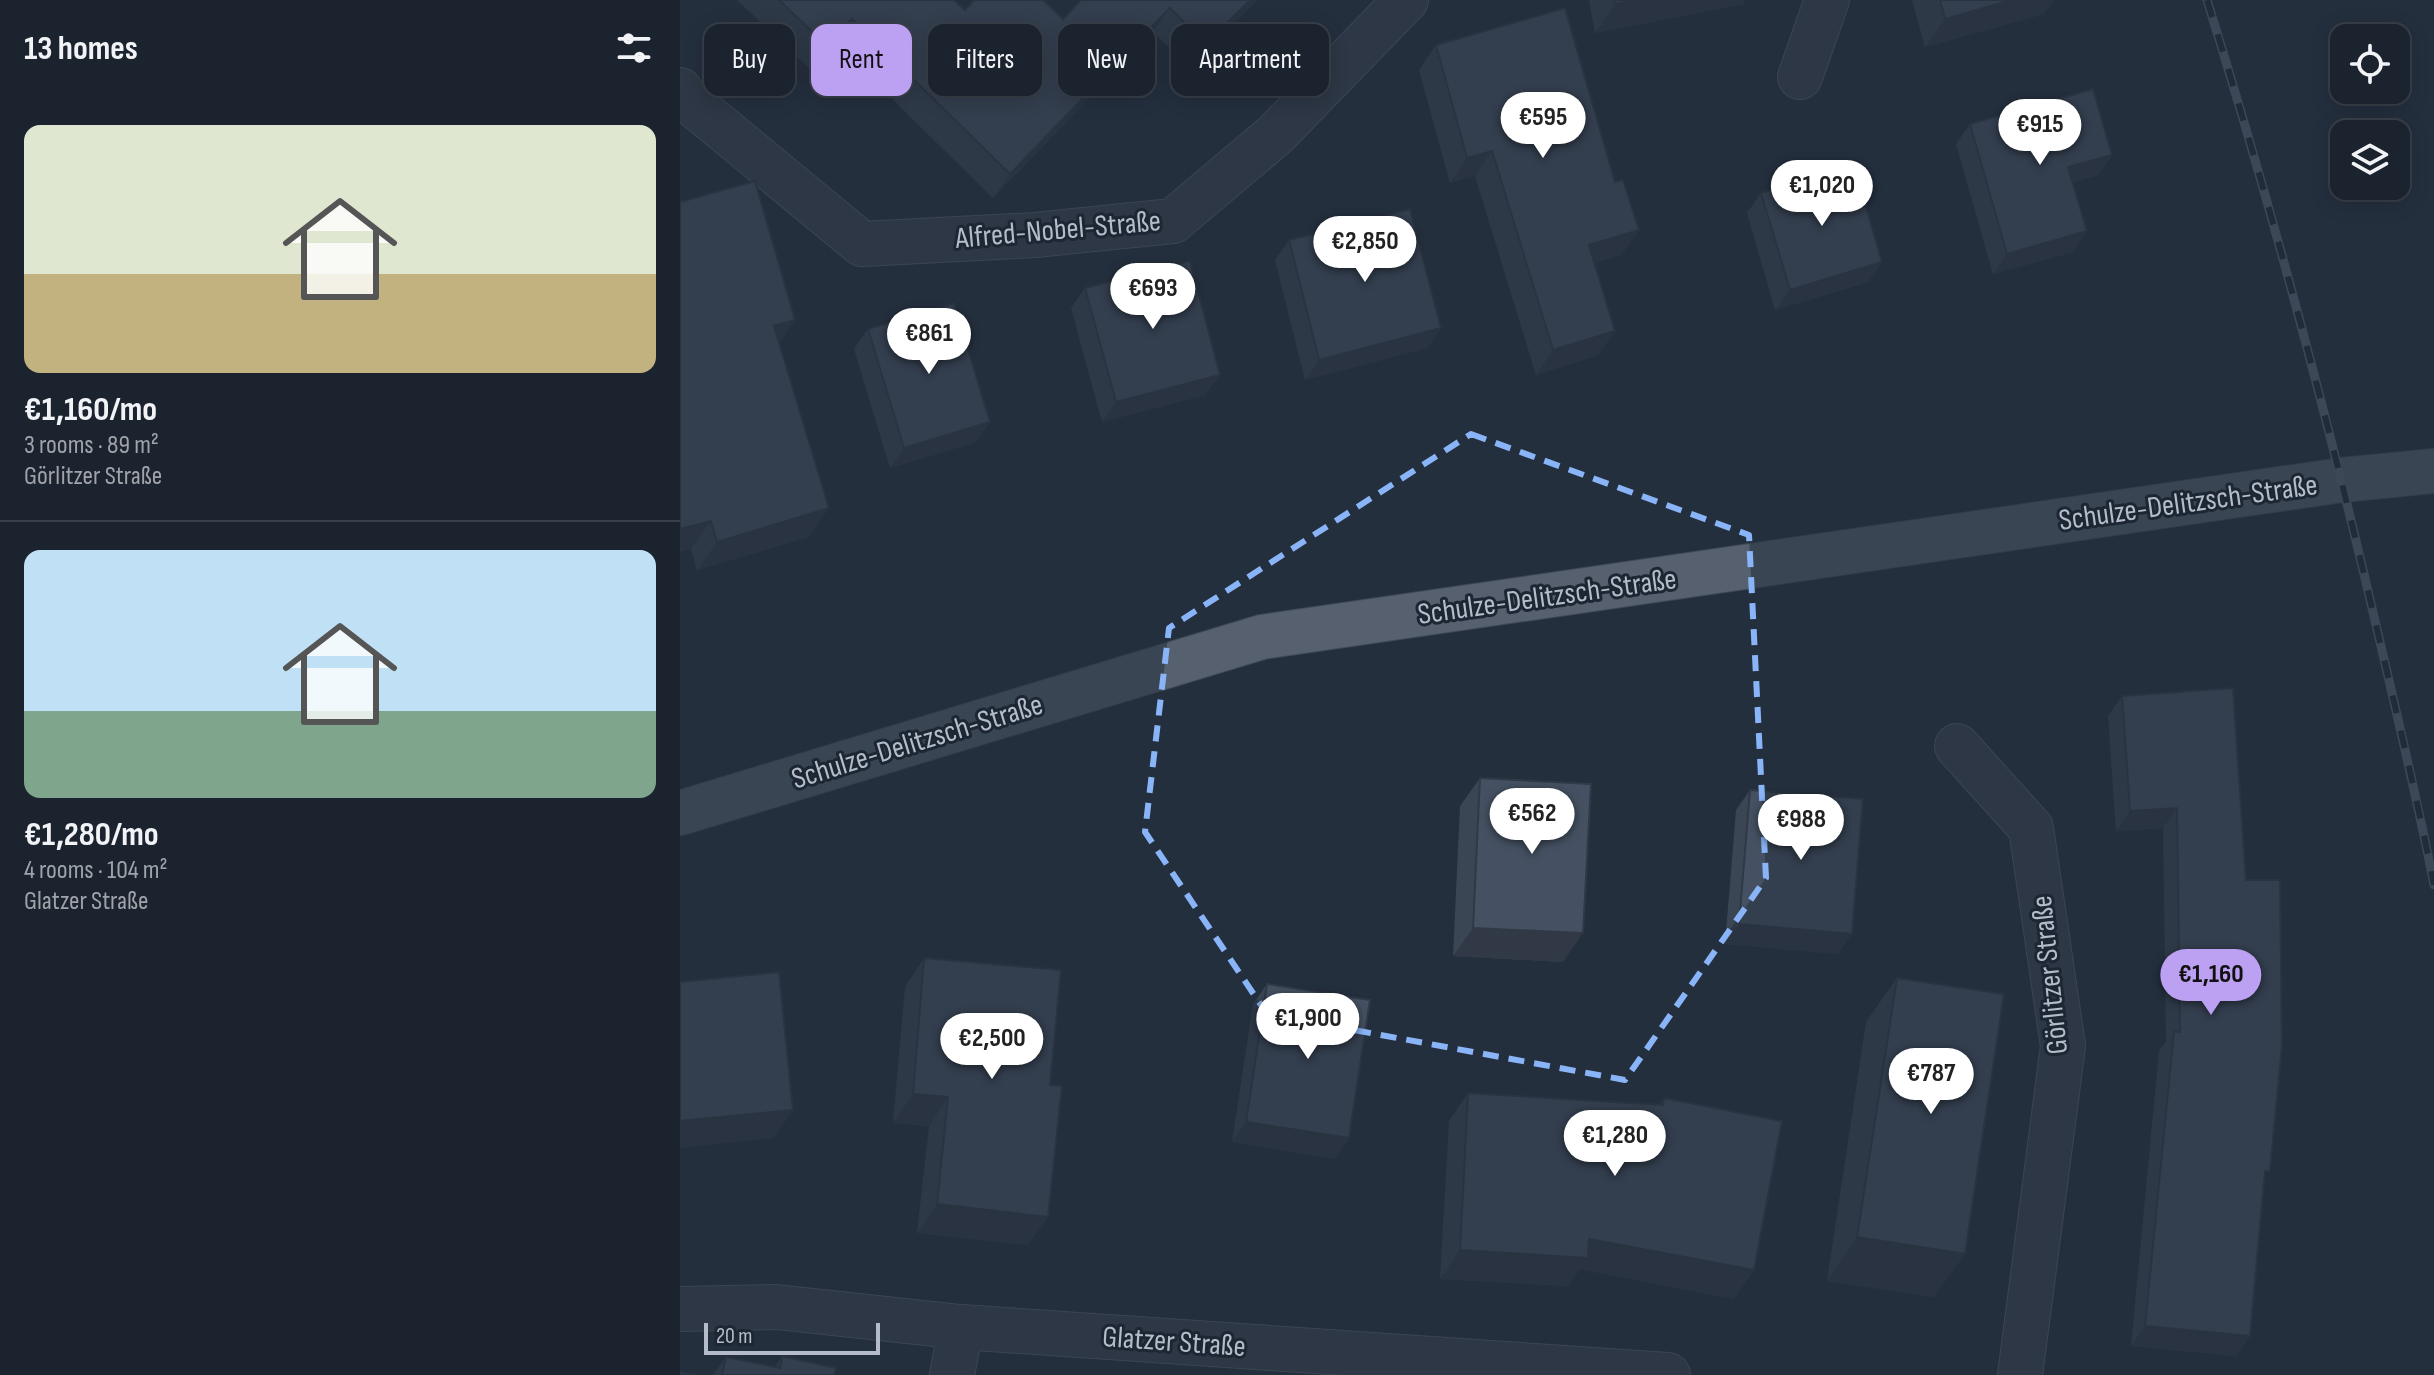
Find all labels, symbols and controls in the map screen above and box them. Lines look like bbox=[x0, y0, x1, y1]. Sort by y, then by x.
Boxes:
chip: Buy bbox=[704, 24, 795, 96]
chip: Rent bbox=[811, 24, 912, 96]
chip: Filters bbox=[928, 24, 1042, 96]
chip: New bbox=[1058, 24, 1155, 96]
chip: Apartment bbox=[1171, 24, 1329, 96]
map controls bbox=[2330, 24, 2410, 200]
button: locate bbox=[2330, 24, 2410, 104]
icon: filters bbox=[612, 26, 656, 70]
text: 13 homes bbox=[24, 28, 138, 69]
pin: €595 bbox=[1496, 92, 1590, 160]
pin: €915 bbox=[1993, 99, 2087, 167]
text: €595 bbox=[1519, 102, 1567, 133]
text: €915 bbox=[2016, 109, 2064, 140]
button: layers bbox=[2330, 120, 2410, 200]
pin: €1,020 bbox=[1757, 160, 1887, 228]
text: €1,020 bbox=[1789, 170, 1855, 201]
icon: home bbox=[268, 177, 412, 321]
street label: Alfred-Nobel-Straße bbox=[953, 203, 1162, 257]
pin: €2,850 bbox=[1300, 216, 1430, 284]
text: €2,850 bbox=[1331, 226, 1399, 257]
pin: €693 bbox=[1106, 263, 1200, 331]
text: €693 bbox=[1128, 273, 1178, 304]
pin: €861 bbox=[882, 308, 976, 376]
text: €861 bbox=[905, 318, 953, 349]
text: €1,160/mo bbox=[24, 389, 157, 430]
text: 3 rooms · 89 m² bbox=[24, 430, 159, 461]
text: Görlitzer Straße bbox=[24, 461, 162, 492]
street label: Schulze-Delitzsch-Straße bbox=[2057, 467, 2320, 539]
street label: Schulze-Delitzsch-Straße bbox=[1416, 561, 1679, 633]
icon: home bbox=[268, 602, 412, 746]
street label: Schulze-Delitzsch-Straße bbox=[787, 687, 1047, 797]
pin: €562 bbox=[1485, 788, 1579, 856]
pin: €988 bbox=[1754, 794, 1848, 862]
text: €562 bbox=[1508, 798, 1556, 829]
text: €988 bbox=[1776, 804, 1826, 835]
text: €1,280/mo bbox=[24, 814, 159, 855]
text: 4 rooms · 104 m² bbox=[24, 855, 168, 886]
text: Glatzer Straße bbox=[24, 886, 149, 917]
street label: Görlitzer Straße bbox=[2024, 894, 2076, 1056]
pin: €1,160 bbox=[2146, 949, 2276, 1017]
text: €1,160 bbox=[2178, 959, 2244, 990]
pin: €1,900 bbox=[1243, 993, 1373, 1061]
text: €1,900 bbox=[1274, 1003, 1342, 1034]
pin: €2,500 bbox=[927, 1013, 1057, 1081]
text: €2,500 bbox=[958, 1023, 1026, 1054]
pin: €787 bbox=[1884, 1048, 1978, 1116]
text: €787 bbox=[1907, 1058, 1955, 1089]
pin: €1,280 bbox=[1550, 1110, 1680, 1178]
text: €1,280 bbox=[1582, 1120, 1648, 1151]
scale bar bbox=[704, 1319, 880, 1355]
street label: Glatzer Straße bbox=[1101, 1319, 1247, 1365]
text: 20 m bbox=[716, 1323, 753, 1350]

